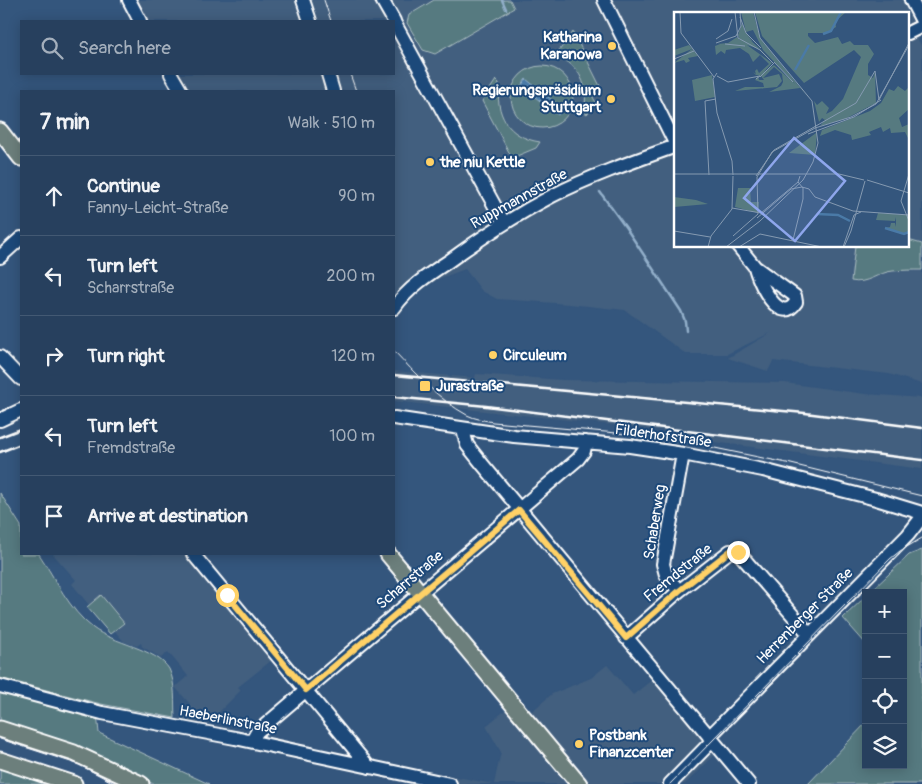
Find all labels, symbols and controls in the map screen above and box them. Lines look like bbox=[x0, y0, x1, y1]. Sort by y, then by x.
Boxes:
inset map bbox=[674, 12, 910, 248]
search box bbox=[20, 20, 395, 75]
place label: Katharina Karanowa bbox=[540, 28, 602, 64]
icon: search bbox=[38, 34, 66, 62]
text: Search here bbox=[78, 36, 171, 60]
marker: Katharina Karanowa bbox=[606, 40, 618, 52]
place label: Regierungspräsidium Stuttgart bbox=[472, 81, 602, 117]
marker: Regierungspräsidium Stuttgart bbox=[605, 93, 617, 105]
text: 7 min bbox=[40, 109, 90, 136]
text: Walk · 510 m bbox=[288, 113, 375, 133]
place label: the niu Kettle bbox=[439, 153, 526, 172]
marker: the niu Kettle bbox=[424, 156, 436, 168]
street label: Ruppmannstraße bbox=[467, 164, 571, 233]
text: Continue bbox=[87, 174, 160, 198]
icon: ahead bbox=[40, 182, 68, 210]
text: 90 m bbox=[338, 186, 375, 206]
text: Fanny-Leicht-Straße bbox=[87, 198, 228, 218]
text: Turn left bbox=[87, 254, 157, 278]
icon: left bbox=[40, 262, 68, 290]
text: 200 m bbox=[327, 266, 375, 286]
text: Scharrstraße bbox=[87, 278, 174, 298]
icon: right bbox=[40, 342, 68, 370]
text: Turn right bbox=[87, 344, 165, 368]
text: 120 m bbox=[331, 346, 375, 366]
place label: Circuleum bbox=[503, 346, 567, 365]
marker: Circuleum bbox=[487, 349, 499, 361]
place label: Jurastraße bbox=[436, 377, 504, 396]
marker: Jurastraße bbox=[418, 379, 432, 393]
text: Turn left bbox=[87, 414, 157, 438]
street label: Filderhofstraße bbox=[613, 420, 713, 452]
icon: left bbox=[40, 422, 68, 450]
text: 100 m bbox=[329, 426, 375, 446]
text: Fremdstraße bbox=[87, 438, 175, 458]
street label: Schaberweg bbox=[640, 483, 670, 561]
icon: arrive bbox=[40, 502, 68, 530]
text: Arrive at destination bbox=[87, 504, 248, 528]
street label: Fremdstraße bbox=[640, 539, 717, 606]
route end bbox=[727, 541, 750, 564]
street label: Scharrstraße bbox=[373, 546, 448, 614]
street label: Herrenberger Straße bbox=[753, 563, 858, 668]
route start bbox=[216, 584, 239, 607]
map controls bbox=[862, 589, 907, 769]
button: + bbox=[862, 589, 907, 634]
button: − bbox=[862, 634, 907, 679]
button: locate bbox=[862, 679, 907, 724]
street label: Haeberlinstraße bbox=[178, 701, 279, 739]
button: layers bbox=[862, 724, 907, 769]
place label: Postbank Finanzcenter bbox=[589, 726, 674, 762]
marker: Postbank Finanzcenter bbox=[573, 738, 585, 750]

